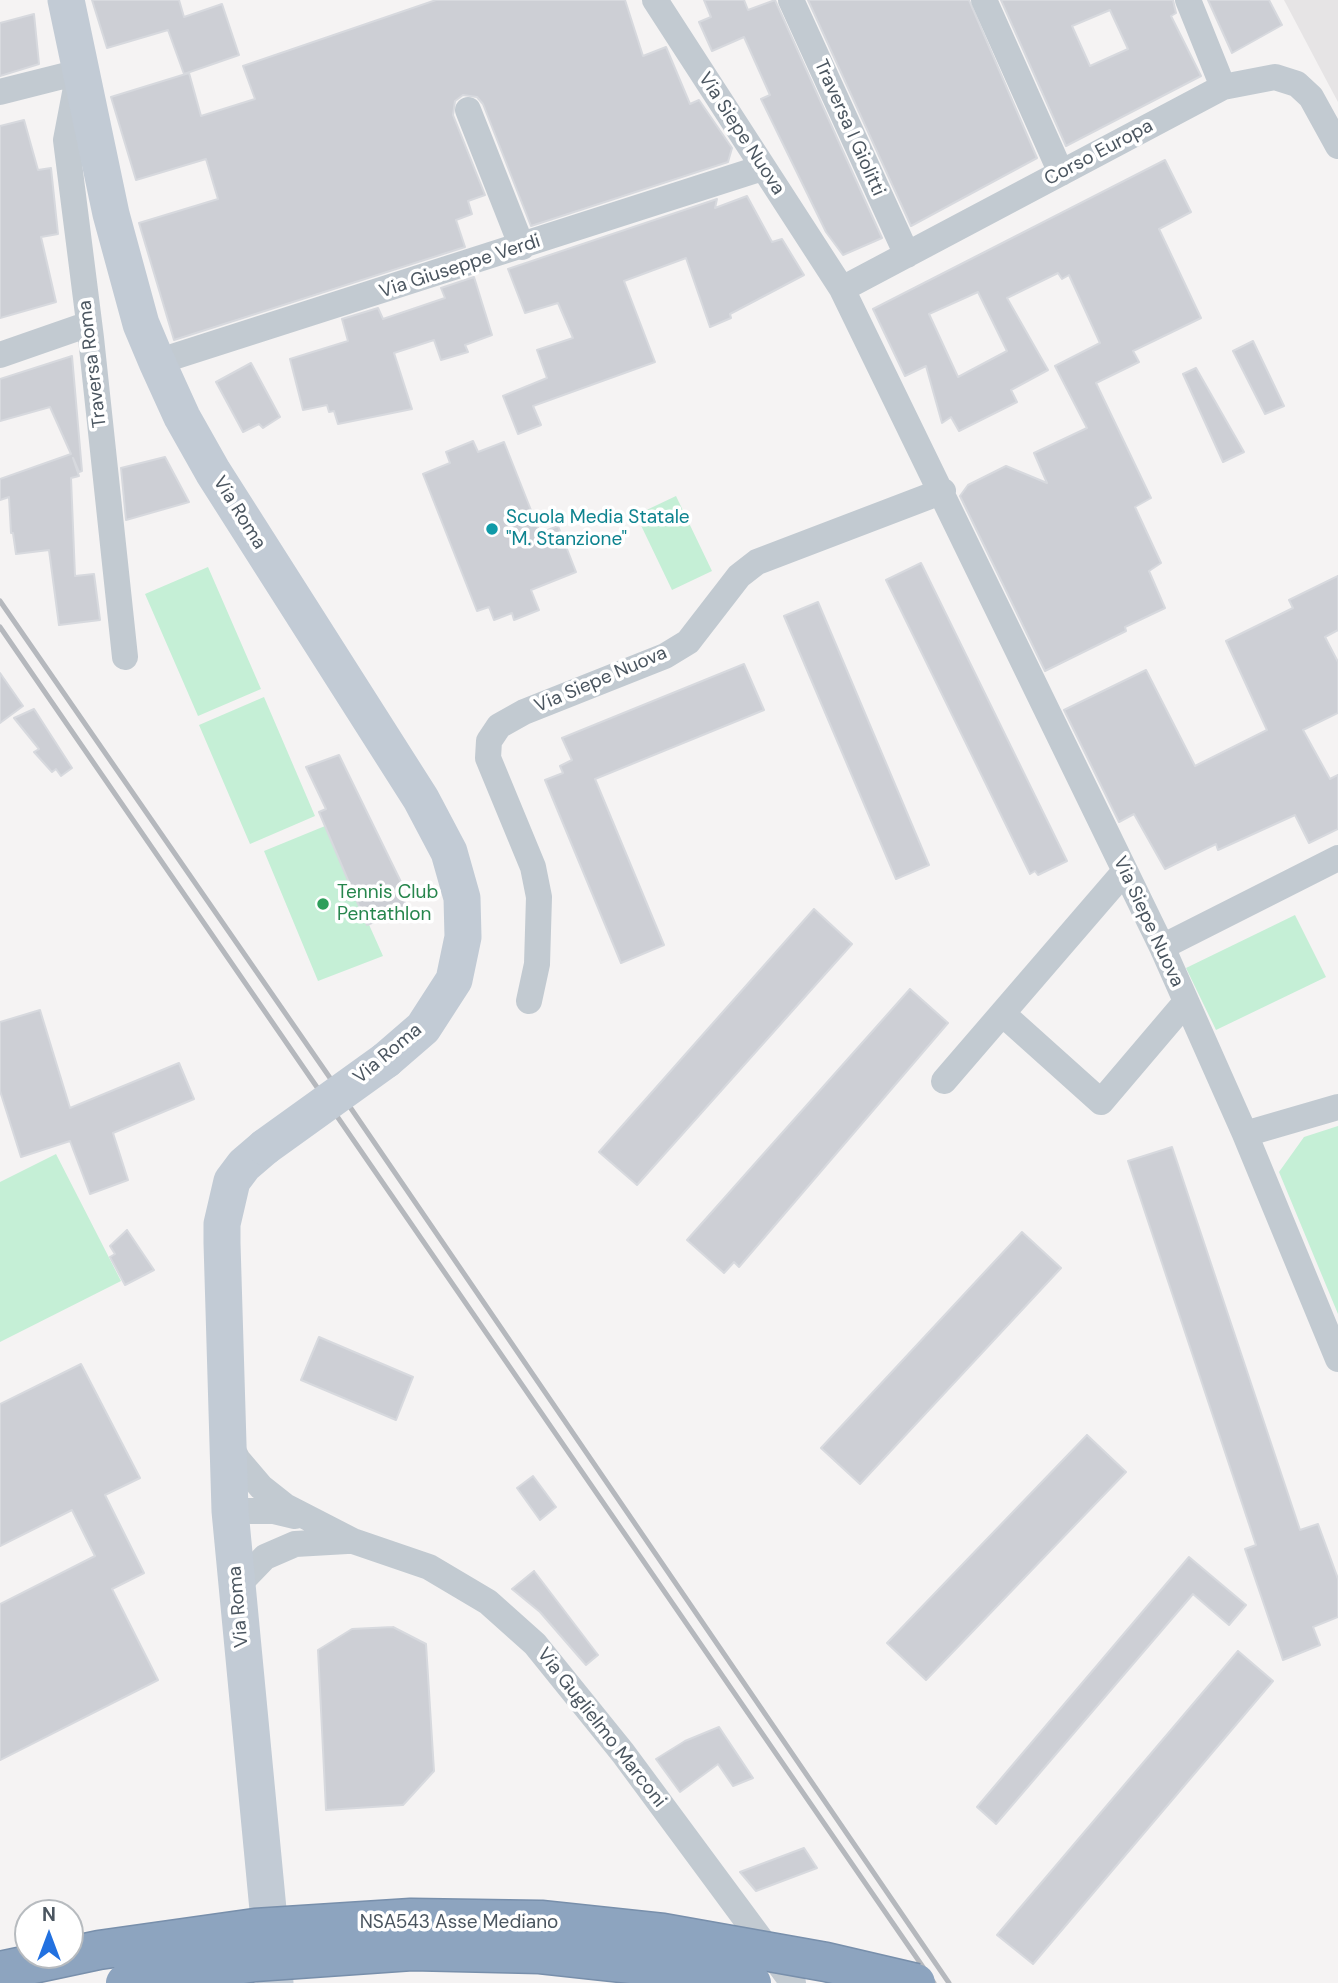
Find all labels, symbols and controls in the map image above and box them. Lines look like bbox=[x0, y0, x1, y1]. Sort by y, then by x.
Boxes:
street label: Traversa I Giolitti bbox=[809, 56, 889, 200]
street label: Via Siepe Nuova bbox=[693, 68, 789, 200]
street label: Corso Europa bbox=[1041, 115, 1157, 191]
street label: Via Giuseppe Verdi bbox=[377, 230, 543, 304]
street label: Traversa Roma bbox=[74, 299, 112, 429]
street label: Via Roma bbox=[208, 472, 270, 554]
place label: Scuola Media Statale "M. Stanzione" bbox=[506, 507, 690, 551]
marker: Scuola Media Statale "M. Stanzione" bbox=[484, 521, 500, 537]
street label: Via Siepe Nuova bbox=[531, 642, 671, 718]
street label: Via Siepe Nuova bbox=[1108, 853, 1188, 991]
place label: Tennis Club Pentathlon bbox=[337, 882, 438, 926]
marker: Tennis Club Pentathlon bbox=[315, 896, 331, 912]
street label: Via Roma bbox=[349, 1019, 427, 1089]
street label: Via Roma bbox=[224, 1565, 254, 1649]
street label: Via Guglielmo Marconi bbox=[532, 1644, 670, 1812]
north arrow bbox=[14, 1899, 84, 1969]
text: N bbox=[42, 1902, 56, 1927]
street label: NSA543 Asse Mediano bbox=[360, 1912, 558, 1934]

